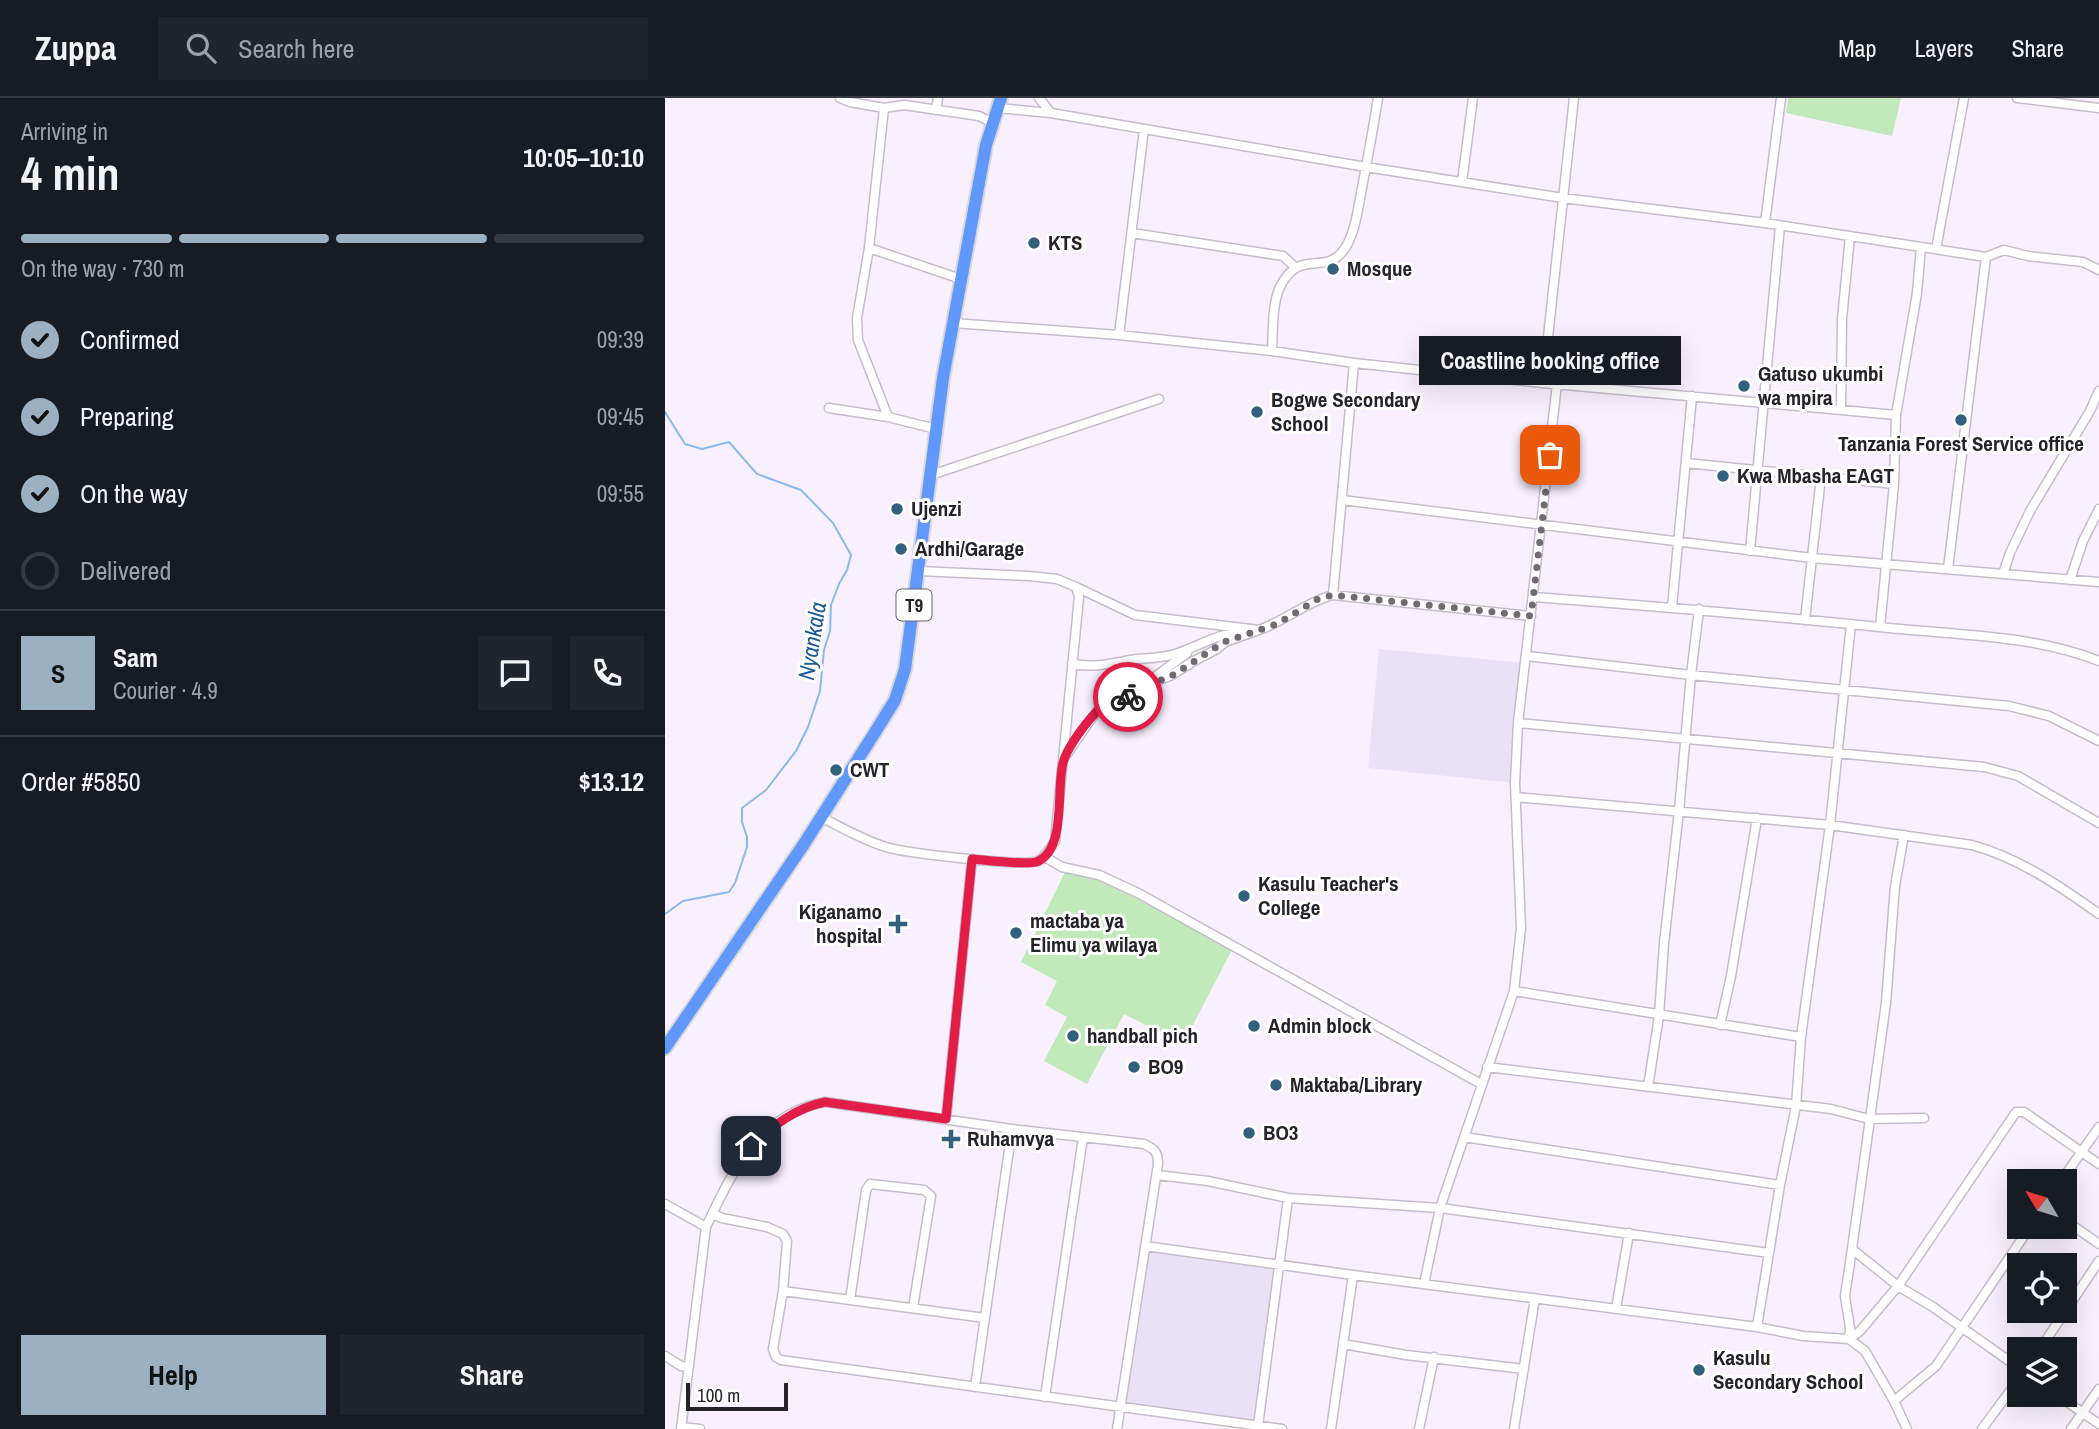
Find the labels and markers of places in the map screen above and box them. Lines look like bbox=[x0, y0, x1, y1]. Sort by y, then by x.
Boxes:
place label: KTS bbox=[1048, 228, 1082, 257]
marker: KTS bbox=[1026, 235, 1042, 251]
place label: Mosque bbox=[1347, 254, 1412, 283]
marker: Mosque bbox=[1325, 261, 1341, 277]
callout: Coastline booking office bbox=[1419, 336, 1681, 385]
place label: Gatuso ukumbi wa mpira bbox=[1758, 359, 1883, 412]
marker: Gatuso ukumbi wa mpira bbox=[1736, 378, 1752, 394]
place label: Bogwe Secondary School bbox=[1271, 385, 1421, 438]
marker: Bogwe Secondary School bbox=[1249, 404, 1265, 420]
marker: Tanzania Forest Service office bbox=[1953, 412, 1969, 428]
pin bbox=[1520, 425, 1580, 485]
place label: Tanzania Forest Service office bbox=[1838, 429, 2084, 458]
place label: Kwa Mbasha EAGT bbox=[1737, 461, 1894, 490]
marker: Kwa Mbasha EAGT bbox=[1715, 468, 1731, 484]
place label: Ujenzi bbox=[911, 494, 962, 523]
marker: Ujenzi bbox=[889, 501, 905, 517]
place label: Ardhi/Garage bbox=[915, 534, 1024, 563]
marker: Ardhi/Garage bbox=[893, 541, 909, 557]
place label: CWT bbox=[850, 755, 890, 784]
marker: CWT bbox=[828, 762, 844, 778]
place label: Kasulu Teacher's College bbox=[1258, 869, 1399, 922]
marker: Kasulu Teacher's College bbox=[1236, 888, 1252, 904]
place label: Kiganamo hospital bbox=[799, 897, 882, 950]
place label: mactaba ya Elimu ya wilaya bbox=[1030, 906, 1158, 959]
marker: Kiganamo hospital bbox=[888, 914, 908, 934]
marker: mactaba ya Elimu ya wilaya bbox=[1008, 925, 1024, 941]
place label: Admin block bbox=[1268, 1011, 1372, 1040]
marker: Admin block bbox=[1246, 1018, 1262, 1034]
place label: handball pich bbox=[1087, 1021, 1198, 1050]
marker: handball pich bbox=[1065, 1028, 1081, 1044]
place label: BO9 bbox=[1148, 1052, 1183, 1081]
marker: BO9 bbox=[1126, 1059, 1142, 1075]
place label: Maktaba/Library bbox=[1290, 1070, 1422, 1099]
marker: Maktaba/Library bbox=[1268, 1077, 1284, 1093]
pin bbox=[721, 1116, 781, 1176]
place label: BO3 bbox=[1263, 1118, 1298, 1147]
place label: Ruhamvya bbox=[967, 1124, 1055, 1153]
marker: BO3 bbox=[1241, 1125, 1257, 1141]
marker: Ruhamvya bbox=[941, 1129, 961, 1149]
place label: Kasulu Secondary School bbox=[1713, 1343, 1863, 1396]
marker: Kasulu Secondary School bbox=[1691, 1362, 1707, 1378]

